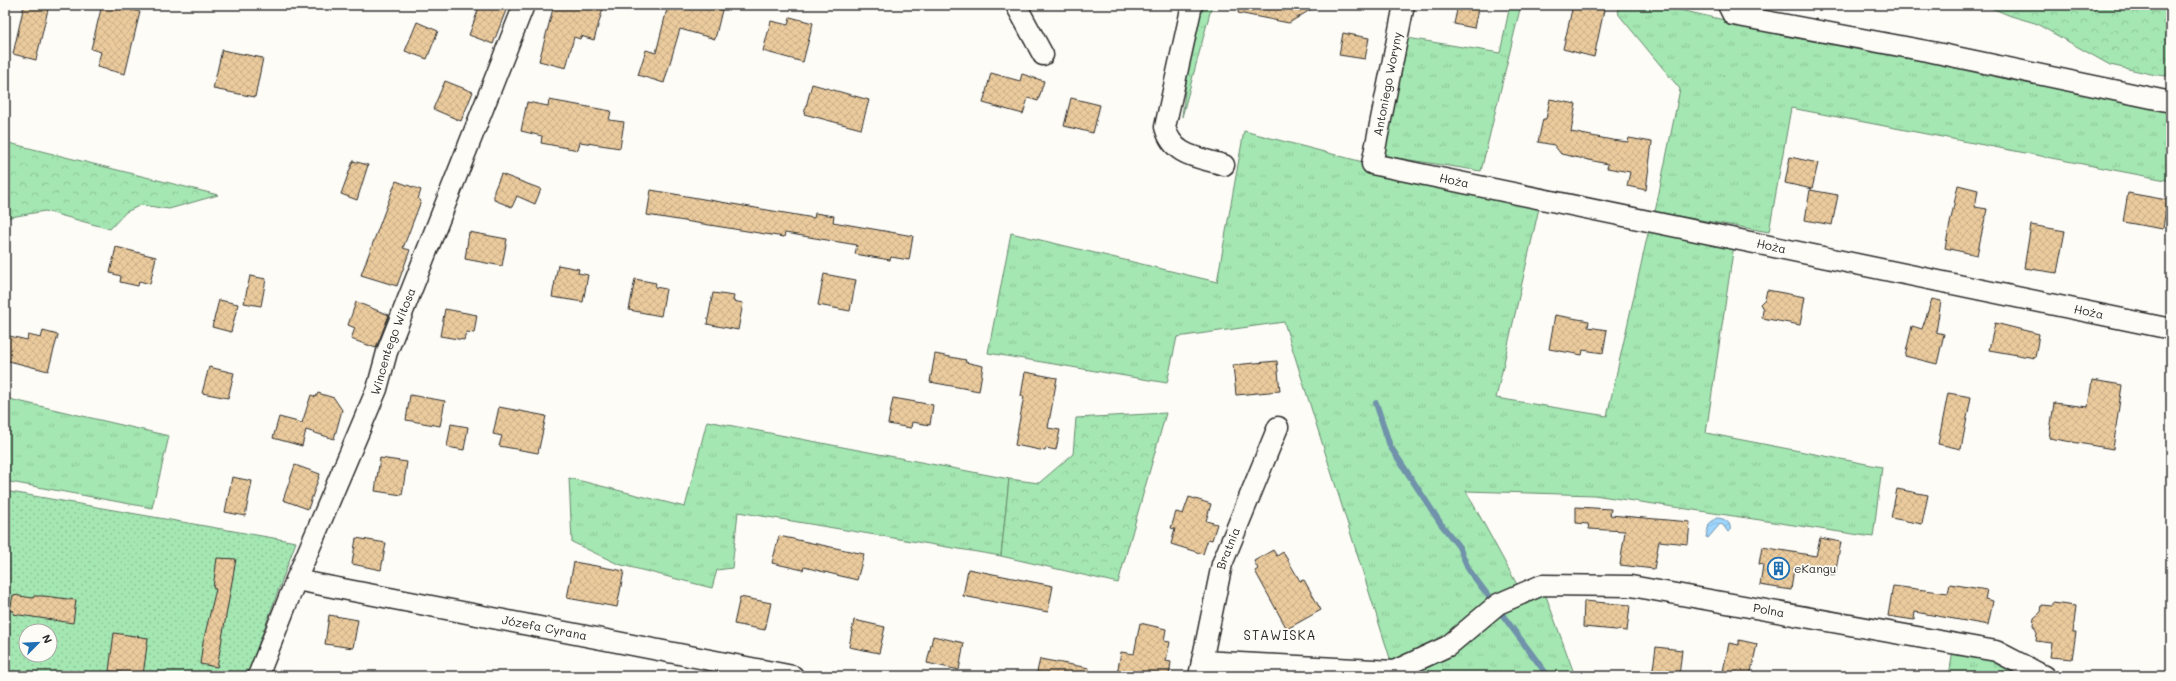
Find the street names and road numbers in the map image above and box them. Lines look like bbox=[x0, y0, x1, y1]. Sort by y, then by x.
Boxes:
street label: Antoniego Woryny bbox=[1369, 30, 1405, 137]
street label: Hoża bbox=[1438, 169, 1471, 191]
street label: Hoża bbox=[1755, 235, 1788, 256]
street label: Wincentego Witosa bbox=[366, 285, 419, 397]
street label: Hoża bbox=[2073, 300, 2105, 322]
street label: Bratnia bbox=[1212, 525, 1243, 571]
street label: Polna bbox=[1752, 599, 1786, 620]
street label: Józefa Cyrana bbox=[501, 611, 589, 643]

